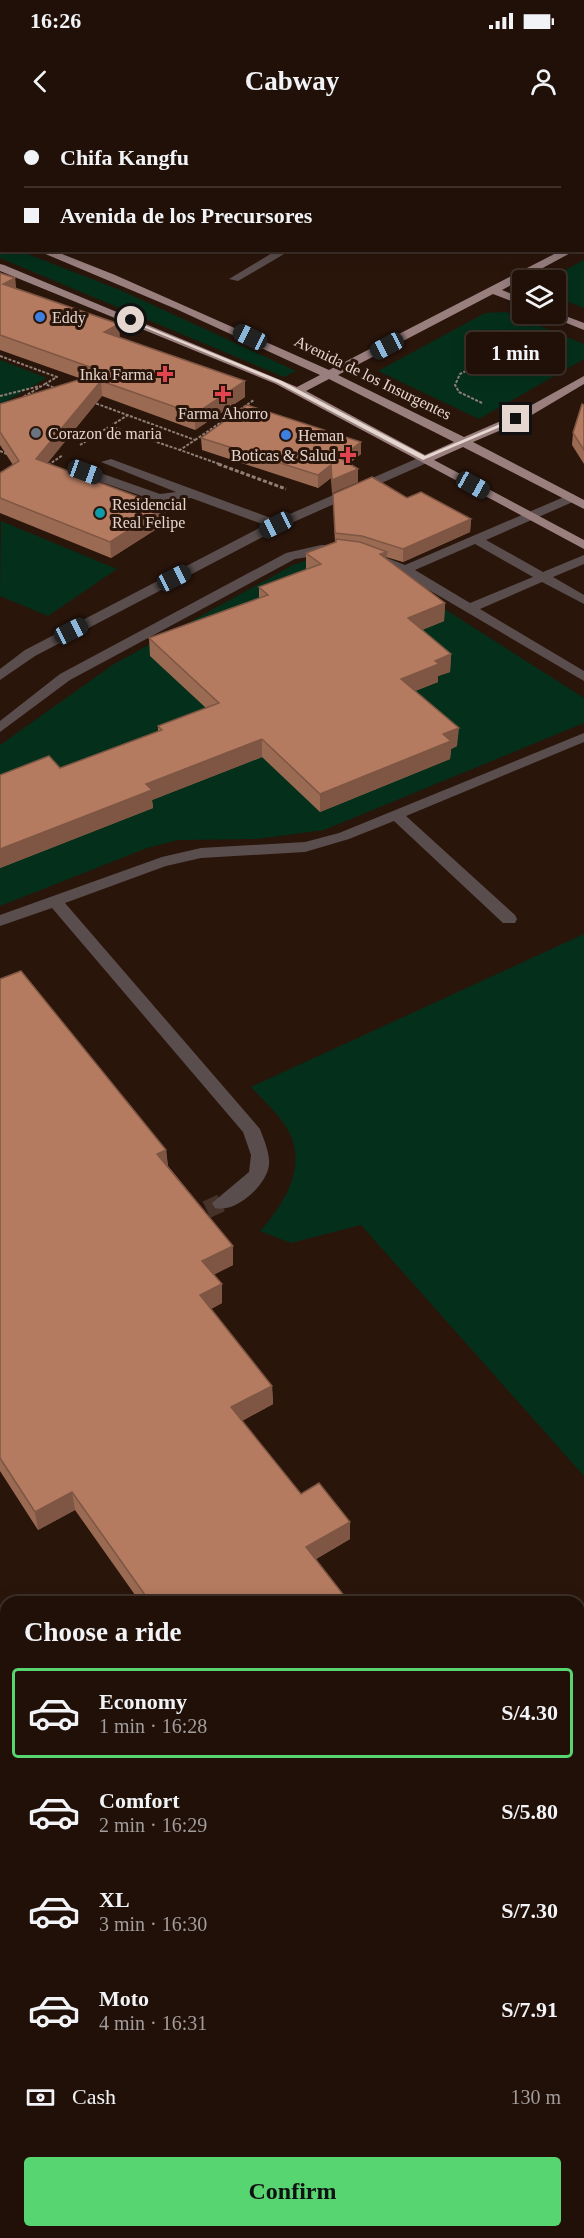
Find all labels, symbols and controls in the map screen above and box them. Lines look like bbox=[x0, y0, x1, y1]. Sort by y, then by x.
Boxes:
text: 16:26 bbox=[30, 8, 81, 33]
icon: back bbox=[24, 65, 57, 98]
icon: person bbox=[527, 65, 560, 98]
text: Cabway bbox=[245, 66, 339, 96]
text: Chifa Kangfu bbox=[60, 145, 189, 170]
text: Avenida de los Precursores bbox=[60, 203, 312, 228]
map controls bbox=[512, 270, 566, 324]
button: layers bbox=[512, 270, 566, 324]
route start bbox=[117, 306, 144, 333]
place label: Eddy bbox=[52, 309, 86, 327]
marker: Eddy bbox=[33, 310, 47, 324]
car bbox=[230, 321, 270, 353]
car bbox=[367, 330, 407, 362]
street label: Avenida de los Insurgentes bbox=[291, 332, 454, 424]
callout: 1 min bbox=[466, 332, 566, 374]
text: 1 min bbox=[491, 342, 540, 364]
place label: Inka Farma bbox=[80, 366, 153, 383]
marker: Inka Farma bbox=[158, 367, 172, 381]
marker: Farma Ahorro bbox=[216, 387, 230, 401]
place label: Farma Ahorro bbox=[178, 405, 268, 422]
route end bbox=[502, 405, 529, 432]
place label: Corazon de maria bbox=[48, 425, 162, 442]
marker: Corazon de maria bbox=[29, 426, 43, 440]
place label: Heman bbox=[298, 427, 344, 444]
marker: Heman bbox=[279, 428, 293, 442]
place label: Boticas & Salud bbox=[231, 447, 336, 464]
marker: Boticas & Salud bbox=[341, 448, 355, 462]
car bbox=[65, 457, 105, 487]
car bbox=[453, 468, 493, 502]
place label: Residencial Real Felipe bbox=[112, 496, 187, 532]
marker: Residencial Real Felipe bbox=[93, 506, 107, 520]
car bbox=[256, 509, 296, 541]
car bbox=[154, 562, 194, 594]
car bbox=[51, 615, 91, 647]
text: Choose a ride bbox=[24, 1617, 182, 1647]
icon: car bbox=[27, 1686, 81, 1740]
text: Economy bbox=[99, 1689, 187, 1714]
text: S/4.30 bbox=[501, 1700, 558, 1725]
text: 1 min · 16:28 bbox=[99, 1715, 207, 1737]
icon: car bbox=[27, 1785, 81, 1839]
text: Comfort bbox=[99, 1788, 180, 1813]
text: S/5.80 bbox=[501, 1799, 558, 1824]
text: 2 min · 16:29 bbox=[99, 1814, 207, 1836]
icon: car bbox=[27, 1884, 81, 1938]
text: XL bbox=[99, 1887, 130, 1912]
text: S/7.30 bbox=[501, 1898, 558, 1923]
text: 3 min · 16:30 bbox=[99, 1913, 207, 1935]
icon: car bbox=[27, 1983, 81, 2037]
text: Moto bbox=[99, 1986, 149, 2011]
text: S/7.91 bbox=[501, 1997, 558, 2022]
text: 4 min · 16:31 bbox=[99, 2012, 207, 2034]
icon: cash bbox=[24, 2081, 57, 2114]
text: Cash bbox=[72, 2084, 116, 2109]
text: 130 m bbox=[510, 2086, 561, 2108]
button: Confirm bbox=[24, 2157, 561, 2226]

